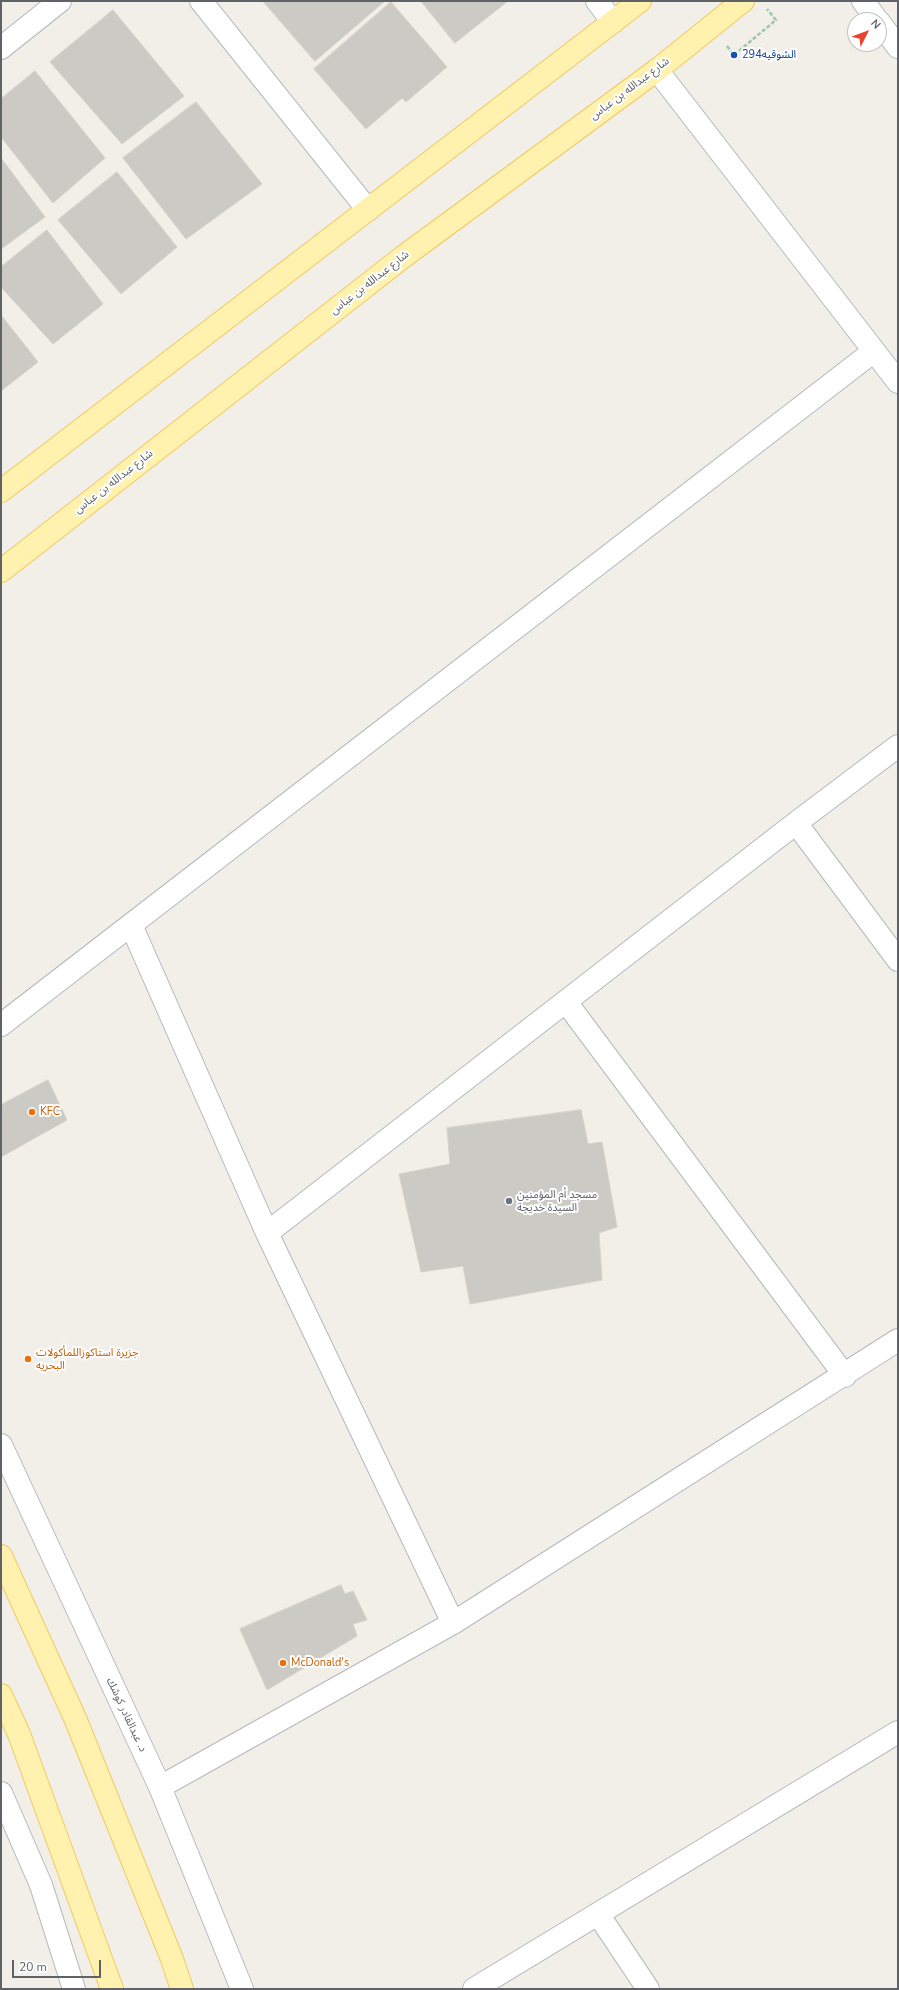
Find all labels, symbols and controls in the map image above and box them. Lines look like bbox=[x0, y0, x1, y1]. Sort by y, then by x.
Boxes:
north arrow bbox=[847, 12, 887, 52]
text: N bbox=[867, 16, 884, 32]
place label: الشوقيه294 bbox=[742, 48, 796, 62]
marker: الشوقيه294 bbox=[729, 50, 739, 60]
street label: شارع عبدالله بن عباس bbox=[588, 55, 672, 123]
street label: شارع عبدالله بن عباس bbox=[328, 248, 412, 318]
street label: شارع عبدالله بن عباس bbox=[72, 447, 156, 517]
place label: KFC bbox=[40, 1105, 60, 1119]
marker: KFC bbox=[27, 1107, 37, 1117]
place label: مسجد أم المؤمنين السيدة خديجة bbox=[517, 1188, 597, 1214]
marker: مسجد أم المؤمنين السيدة خديجة bbox=[504, 1196, 514, 1206]
place label: جزيرة استاكوزاللمأكولات البحريه bbox=[36, 1346, 138, 1372]
marker: جزيرة استاكوزاللمأكولات البحريه bbox=[23, 1354, 33, 1364]
place label: McDonald's bbox=[291, 1656, 349, 1670]
marker: McDonald's bbox=[278, 1658, 288, 1668]
street label: د. عبدالقادر كوشك bbox=[103, 1676, 149, 1754]
scale bar bbox=[14, 1952, 103, 1978]
text: 20 m bbox=[19, 1959, 47, 1975]

